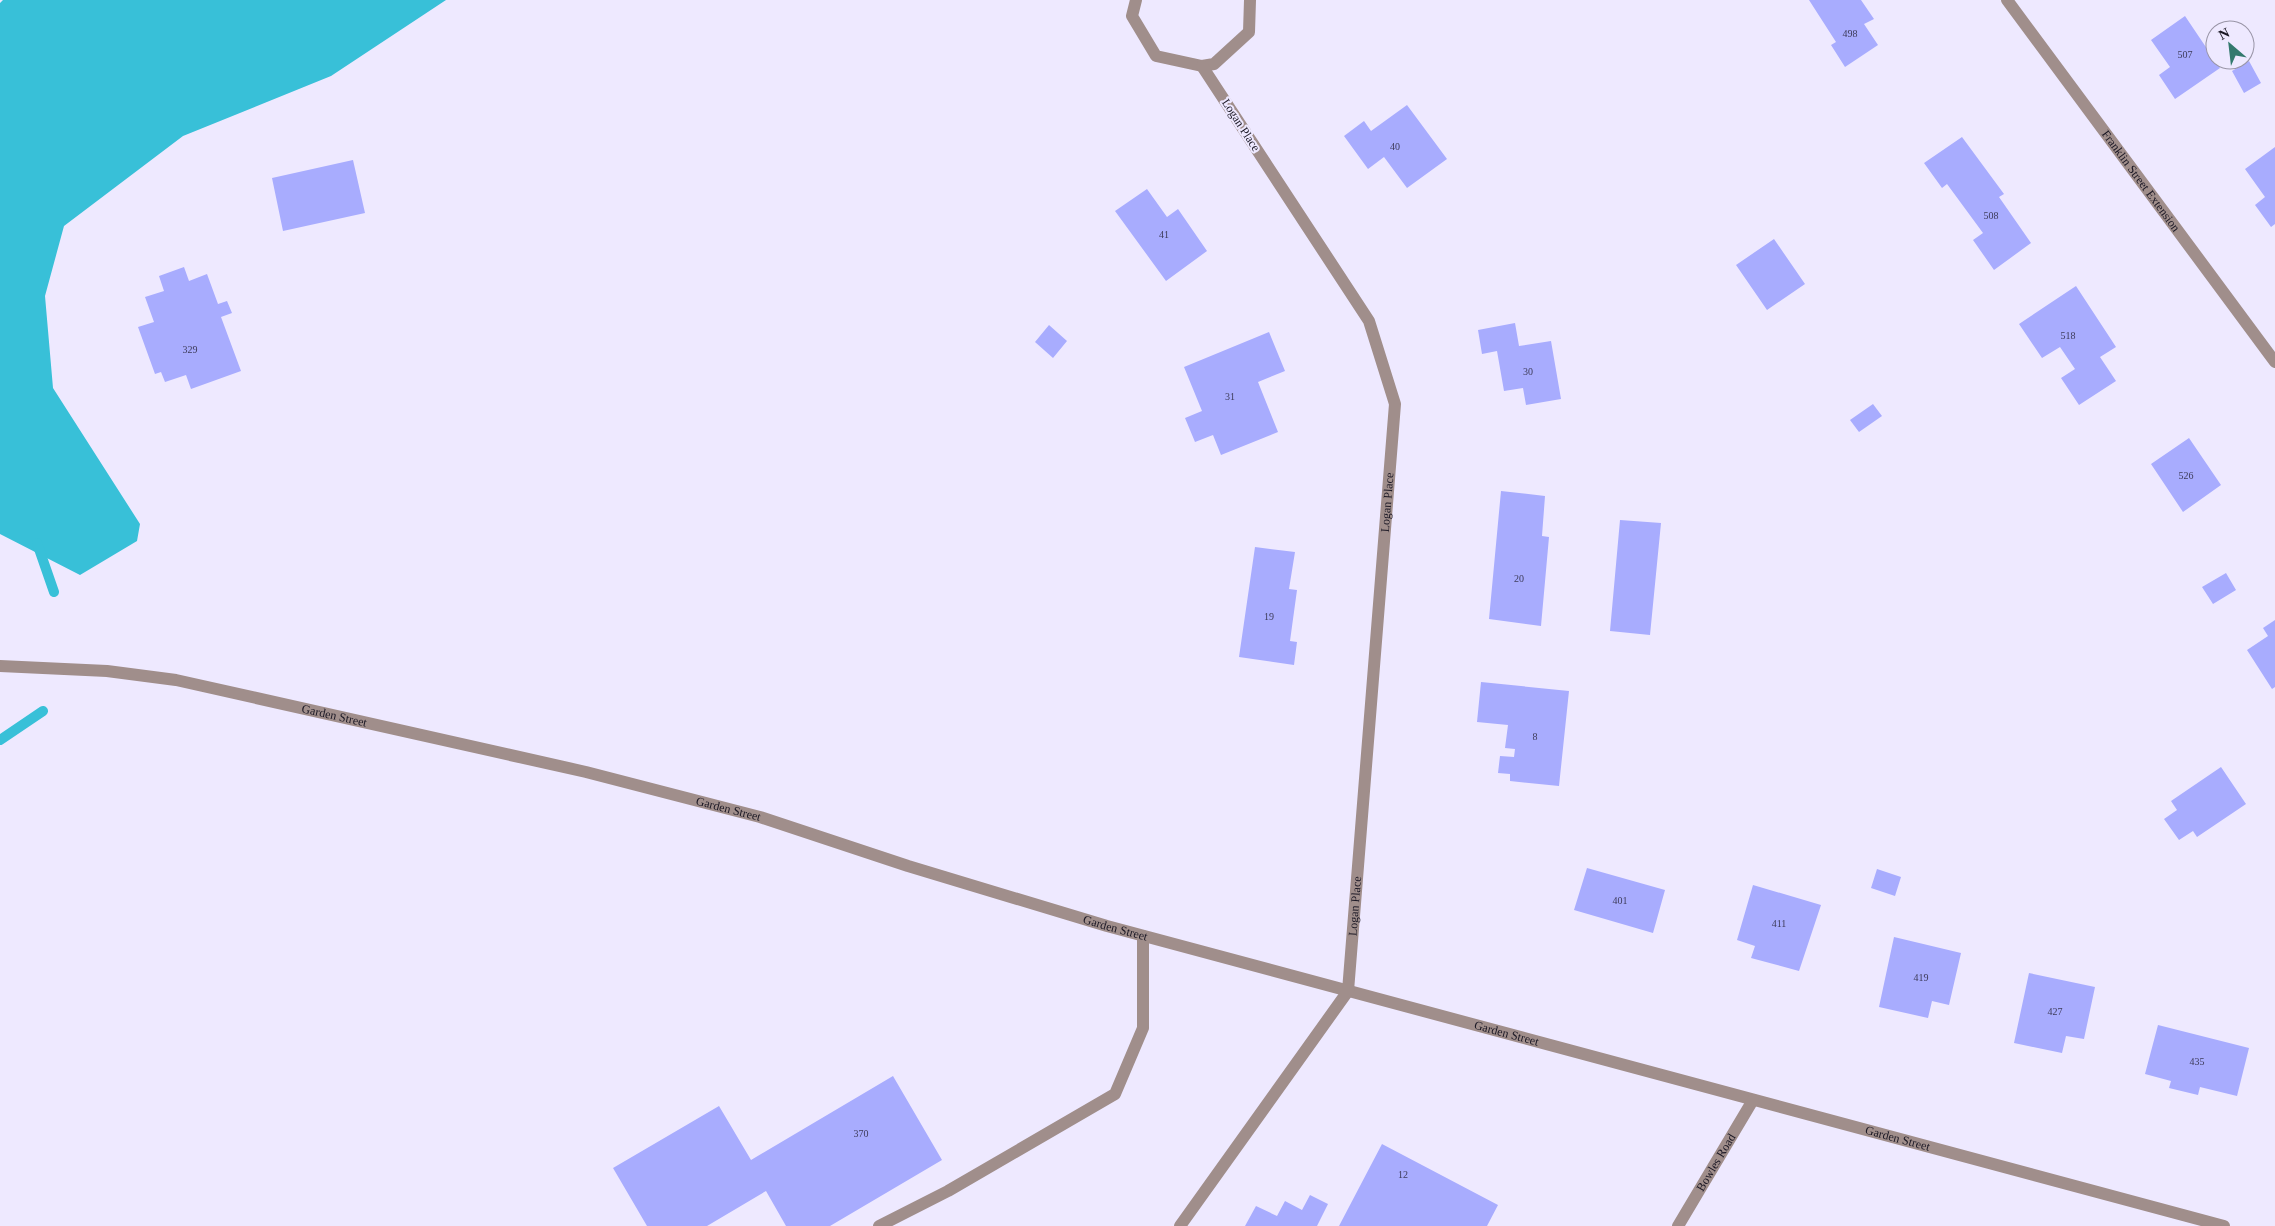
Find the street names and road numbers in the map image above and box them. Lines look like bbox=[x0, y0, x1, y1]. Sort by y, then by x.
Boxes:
street label: Logan Place bbox=[1219, 96, 1263, 154]
street label: Franklin Street Extension bbox=[2099, 127, 2183, 234]
street label: Logan Place bbox=[1378, 472, 1396, 533]
street label: Garden Street bbox=[300, 701, 369, 730]
street label: Garden Street bbox=[695, 794, 763, 824]
street label: Logan Place bbox=[1345, 876, 1364, 936]
street label: Garden Street bbox=[1081, 912, 1150, 944]
street label: Garden Street bbox=[1473, 1018, 1541, 1049]
street label: Garden Street bbox=[1864, 1123, 1932, 1154]
street label: Bowles Road bbox=[1693, 1131, 1738, 1194]

